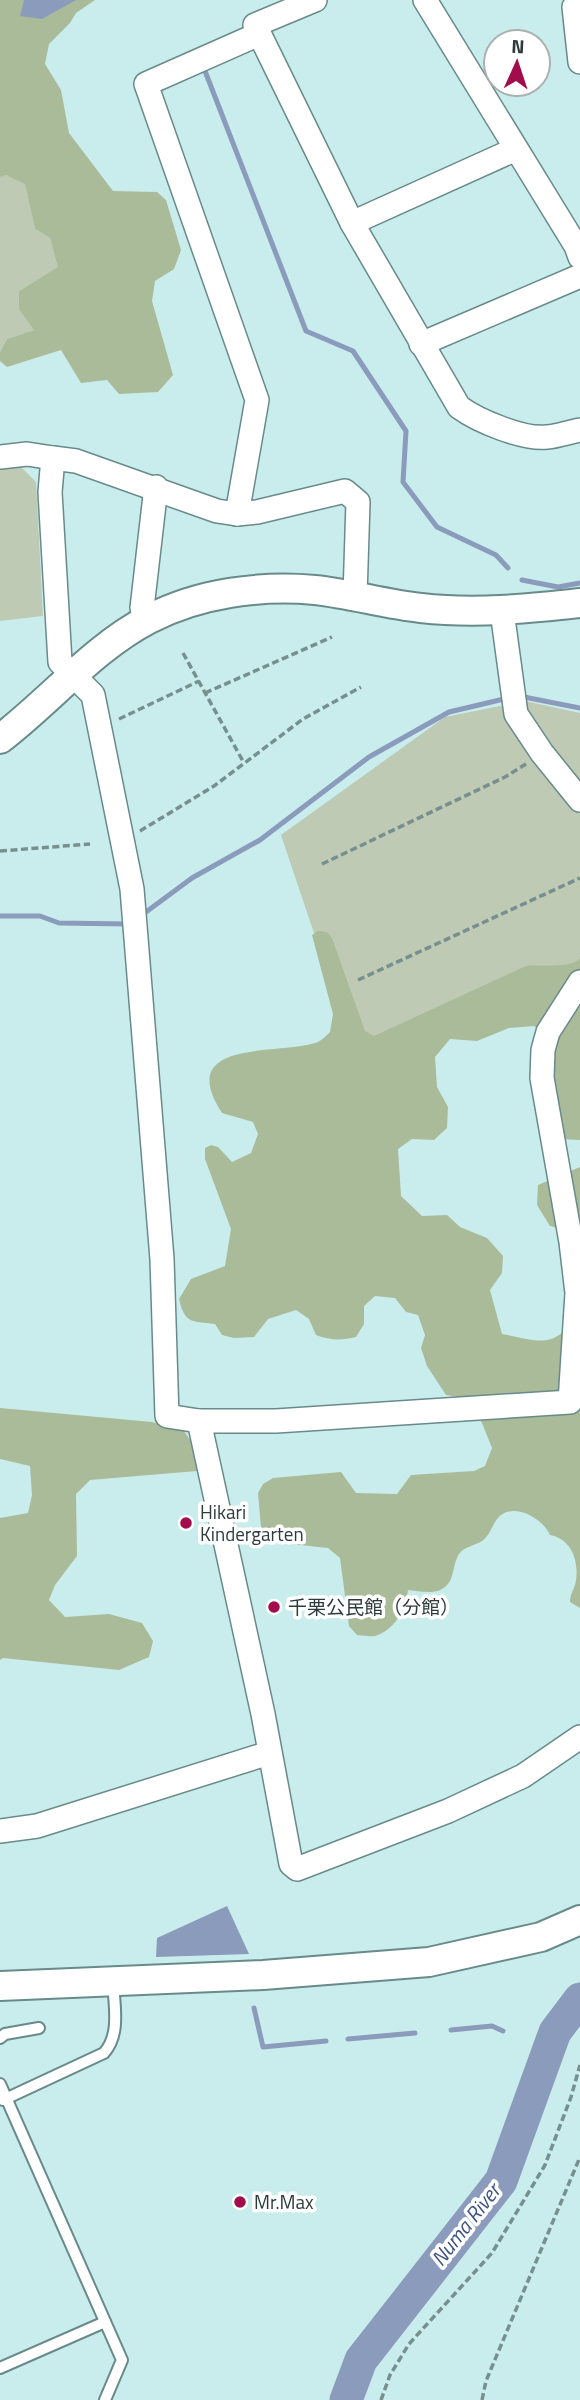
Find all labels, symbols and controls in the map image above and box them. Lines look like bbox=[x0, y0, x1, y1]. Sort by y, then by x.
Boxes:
north arrow bbox=[482, 28, 552, 98]
text: N bbox=[511, 31, 525, 60]
place label: Hikari Kindergarten bbox=[200, 1497, 304, 1548]
marker: Hikari Kindergarten bbox=[178, 1515, 194, 1531]
place label: 千栗公民館（分館） bbox=[288, 1592, 459, 1621]
marker: 千栗公民館（分館） bbox=[266, 1599, 282, 1615]
water label: Numa River bbox=[423, 2175, 509, 2272]
place label: Mr.Max bbox=[254, 2187, 314, 2216]
marker: Mr.Max bbox=[232, 2194, 248, 2210]

